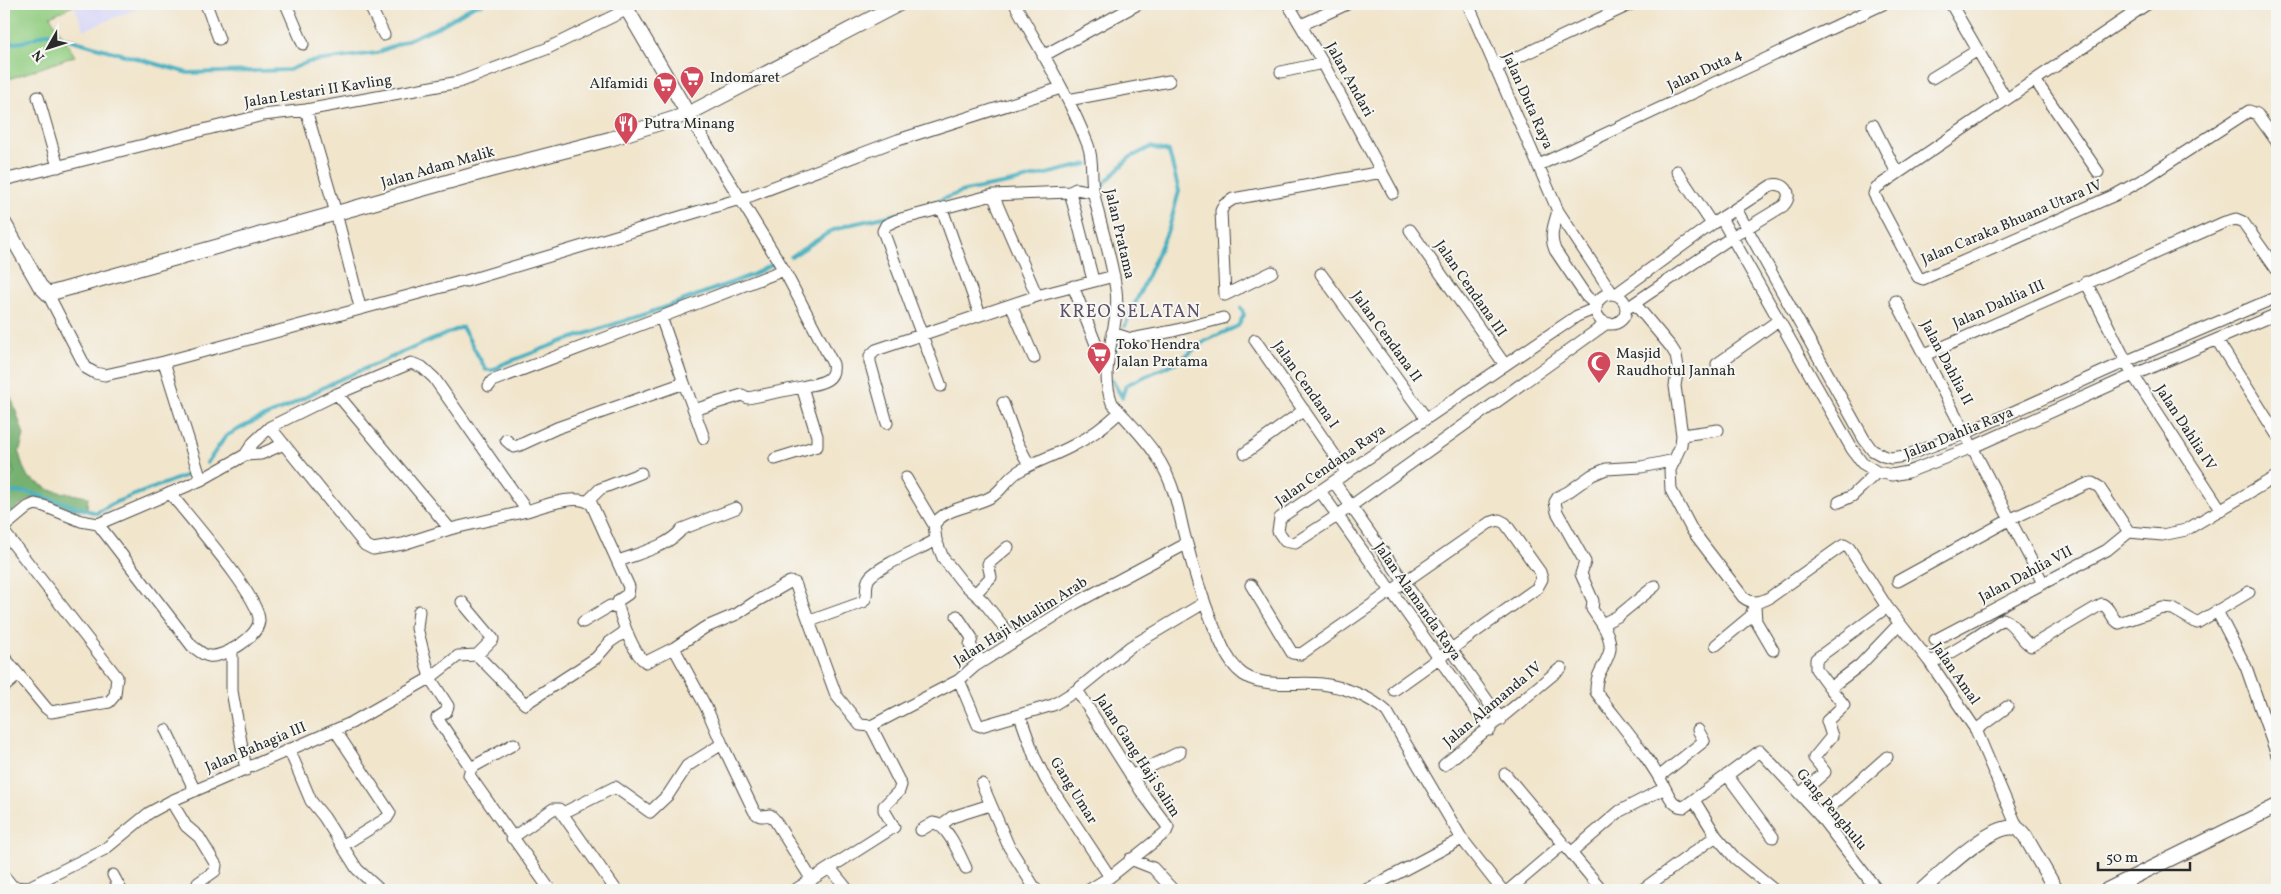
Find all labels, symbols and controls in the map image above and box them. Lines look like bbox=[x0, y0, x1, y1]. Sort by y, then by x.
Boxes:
north arrow bbox=[22, 22, 72, 72]
street label: Jalan Andari bbox=[1320, 39, 1378, 121]
street label: Jalan Duta 4 bbox=[1664, 44, 1746, 98]
text: N bbox=[28, 45, 50, 65]
street label: Jalan Duta Raya bbox=[1496, 49, 1558, 153]
supermarket icon: Indomaret bbox=[679, 65, 705, 99]
place label: Indomaret bbox=[710, 68, 780, 89]
street label: Jalan Lestari II Kavling bbox=[243, 70, 394, 114]
supermarket icon: Alfamidi bbox=[652, 71, 678, 105]
place label: Alfamidi bbox=[590, 74, 648, 95]
restaurant icon: Putra Minang bbox=[613, 111, 639, 145]
place label: Putra Minang bbox=[644, 114, 735, 135]
street label: Jalan Adam Malik bbox=[379, 142, 497, 194]
street label: Jalan Caraka Bhuana Utara IV bbox=[1918, 175, 2106, 271]
street label: Jalan Pratama bbox=[1098, 187, 1140, 281]
street label: Jalan Cendana III bbox=[1429, 237, 1511, 341]
street label: Jalan Dahlia III bbox=[1949, 275, 2049, 335]
street label: Jalan Cendana II bbox=[1346, 287, 1426, 387]
district label: KREO SELATAN bbox=[1059, 300, 1201, 325]
street label: Jalan Dahlia II bbox=[1915, 317, 1977, 409]
place label: Toko Hendra Jalan Pratama bbox=[1116, 335, 1208, 373]
street label: Jalan Cendana I bbox=[1267, 337, 1343, 433]
supermarket icon: Toko Hendra Jalan Pratama bbox=[1086, 341, 1112, 375]
place label: Masjid Raudhotul Jannah bbox=[1616, 344, 1736, 382]
mosque icon: Masjid Raudhotul Jannah bbox=[1586, 350, 1612, 384]
street label: Jalan Dahlia IV bbox=[2149, 381, 2221, 475]
street label: Jalan Dahlia Raya bbox=[1901, 403, 2017, 465]
street label: Jalan Cendana Raya bbox=[1272, 420, 1390, 512]
street label: Jalan Alamanda Raya bbox=[1368, 539, 1466, 665]
street label: Jalan Dahlia VII bbox=[1975, 541, 2077, 609]
street label: Jalan Haji Mualim Arab bbox=[950, 572, 1092, 672]
street label: Jalan Amal bbox=[1926, 638, 1984, 710]
street label: Jalan Alamanda IV bbox=[1439, 657, 1547, 753]
street label: Jalan Gang Haji Salim bbox=[1089, 690, 1185, 822]
street label: Jalan Bahagia III bbox=[202, 717, 310, 779]
street label: Gang Umar bbox=[1044, 754, 1102, 828]
street label: Gang Penghulu bbox=[1791, 765, 1871, 855]
scale bar bbox=[2098, 839, 2191, 871]
text: 50 m bbox=[2106, 848, 2138, 869]

